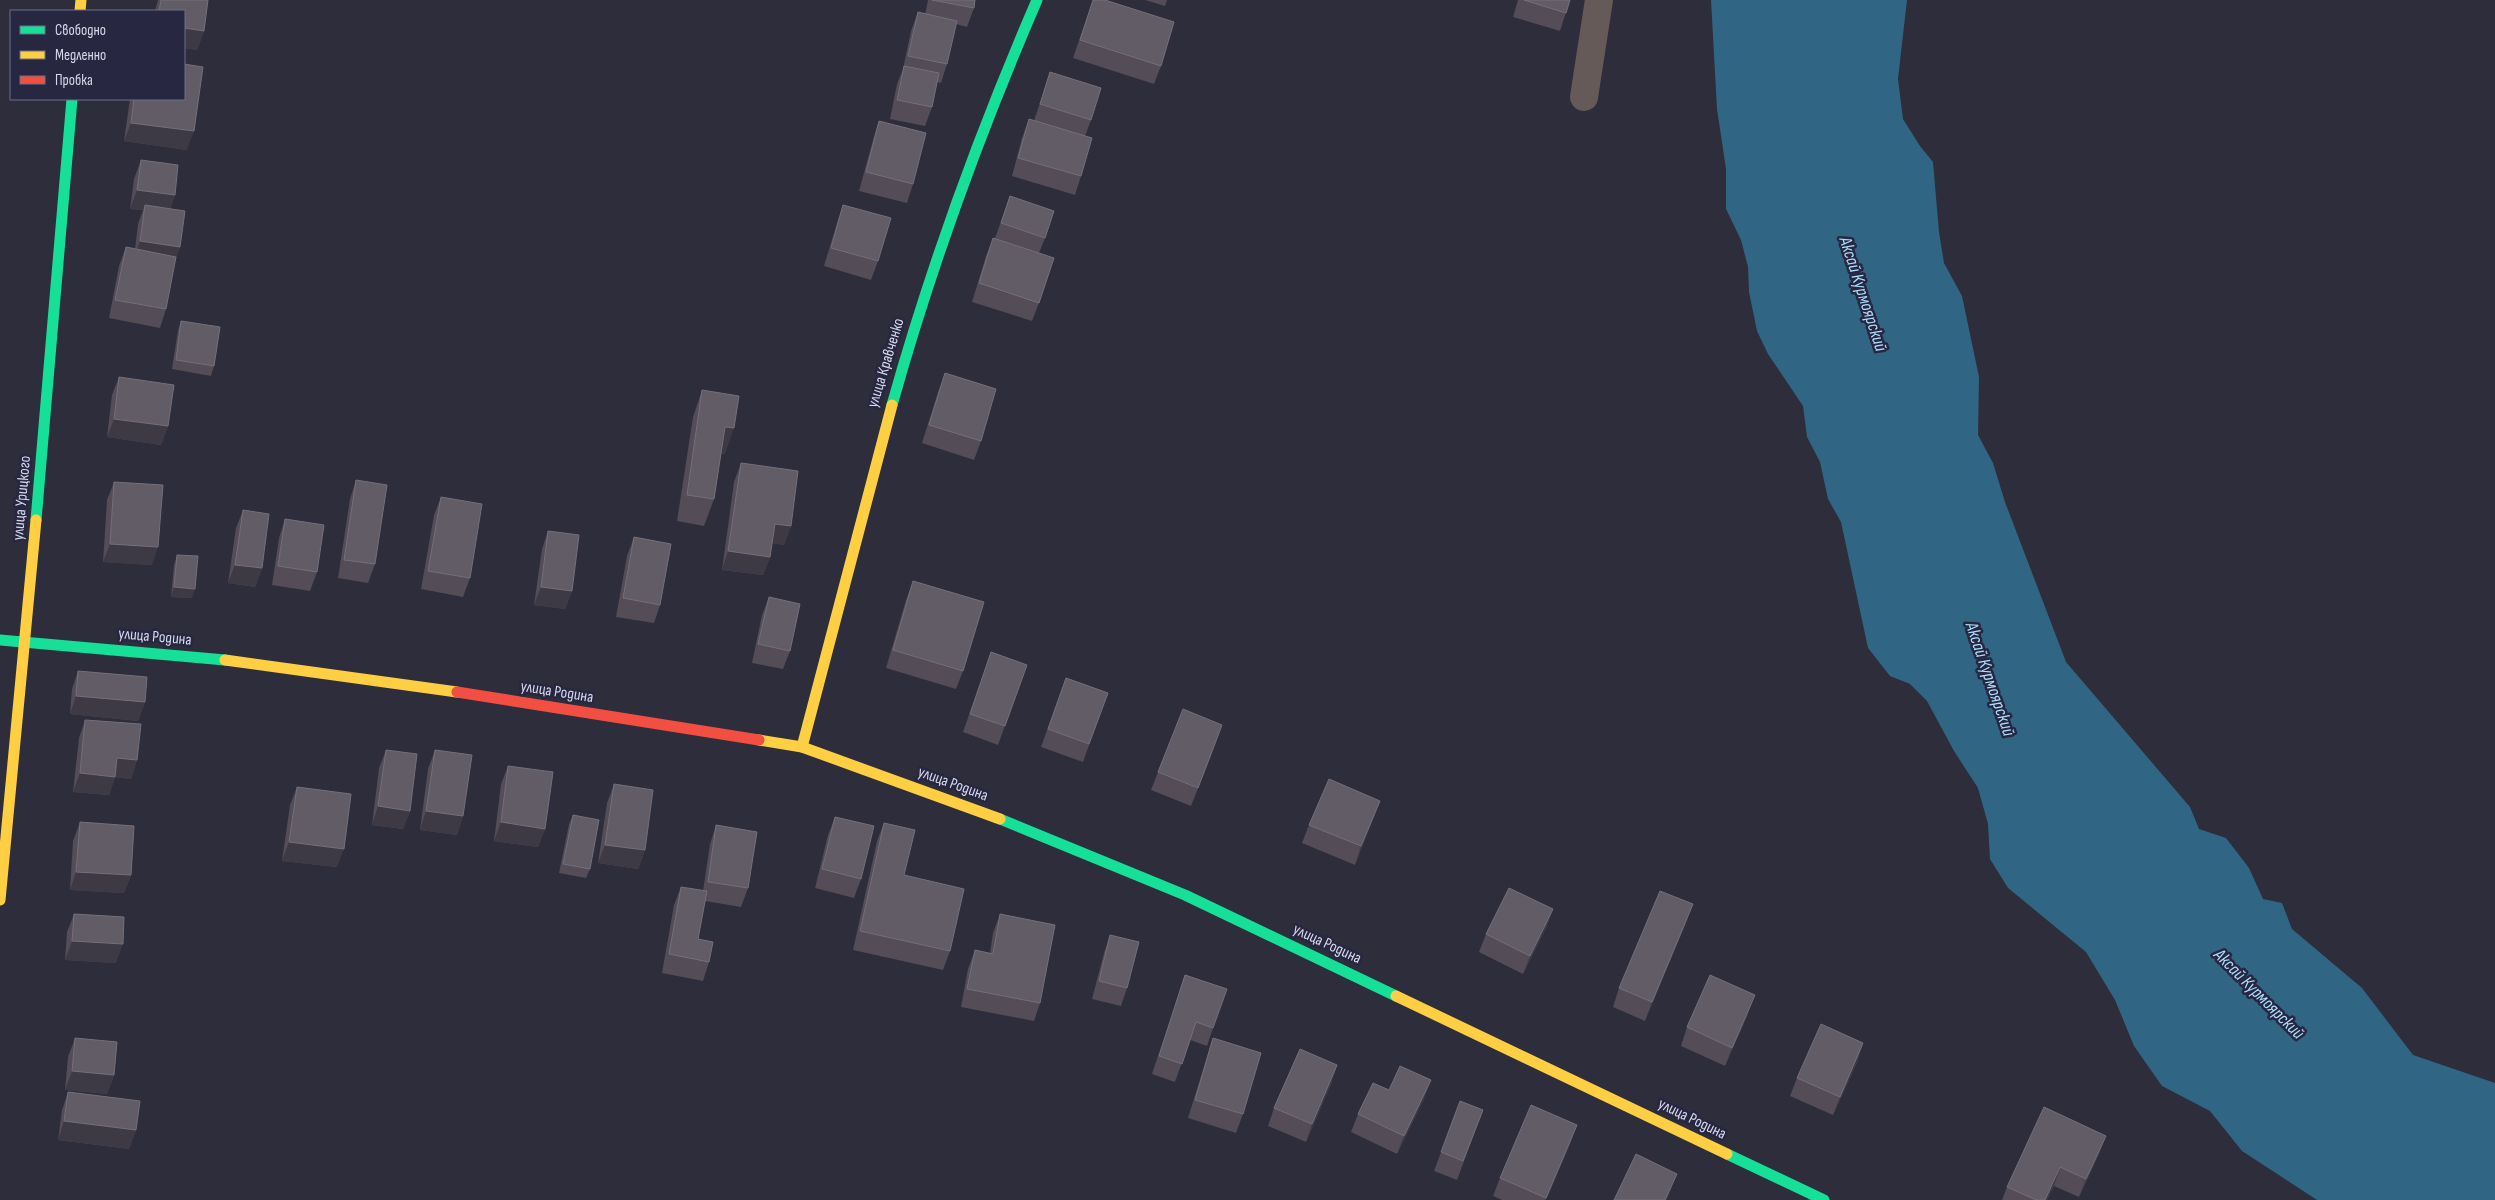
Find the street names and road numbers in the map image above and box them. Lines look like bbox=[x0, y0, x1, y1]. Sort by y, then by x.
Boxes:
street label: улица Кравченко bbox=[863, 316, 909, 410]
street label: улица Урицкого bbox=[9, 455, 35, 541]
street label: улица Родина bbox=[118, 624, 192, 650]
street label: улица Родина bbox=[519, 677, 595, 707]
street label: улица Родина bbox=[915, 763, 991, 805]
street label: улица Родина bbox=[1290, 920, 1364, 968]
street label: улица Родина bbox=[1655, 1094, 1729, 1144]

